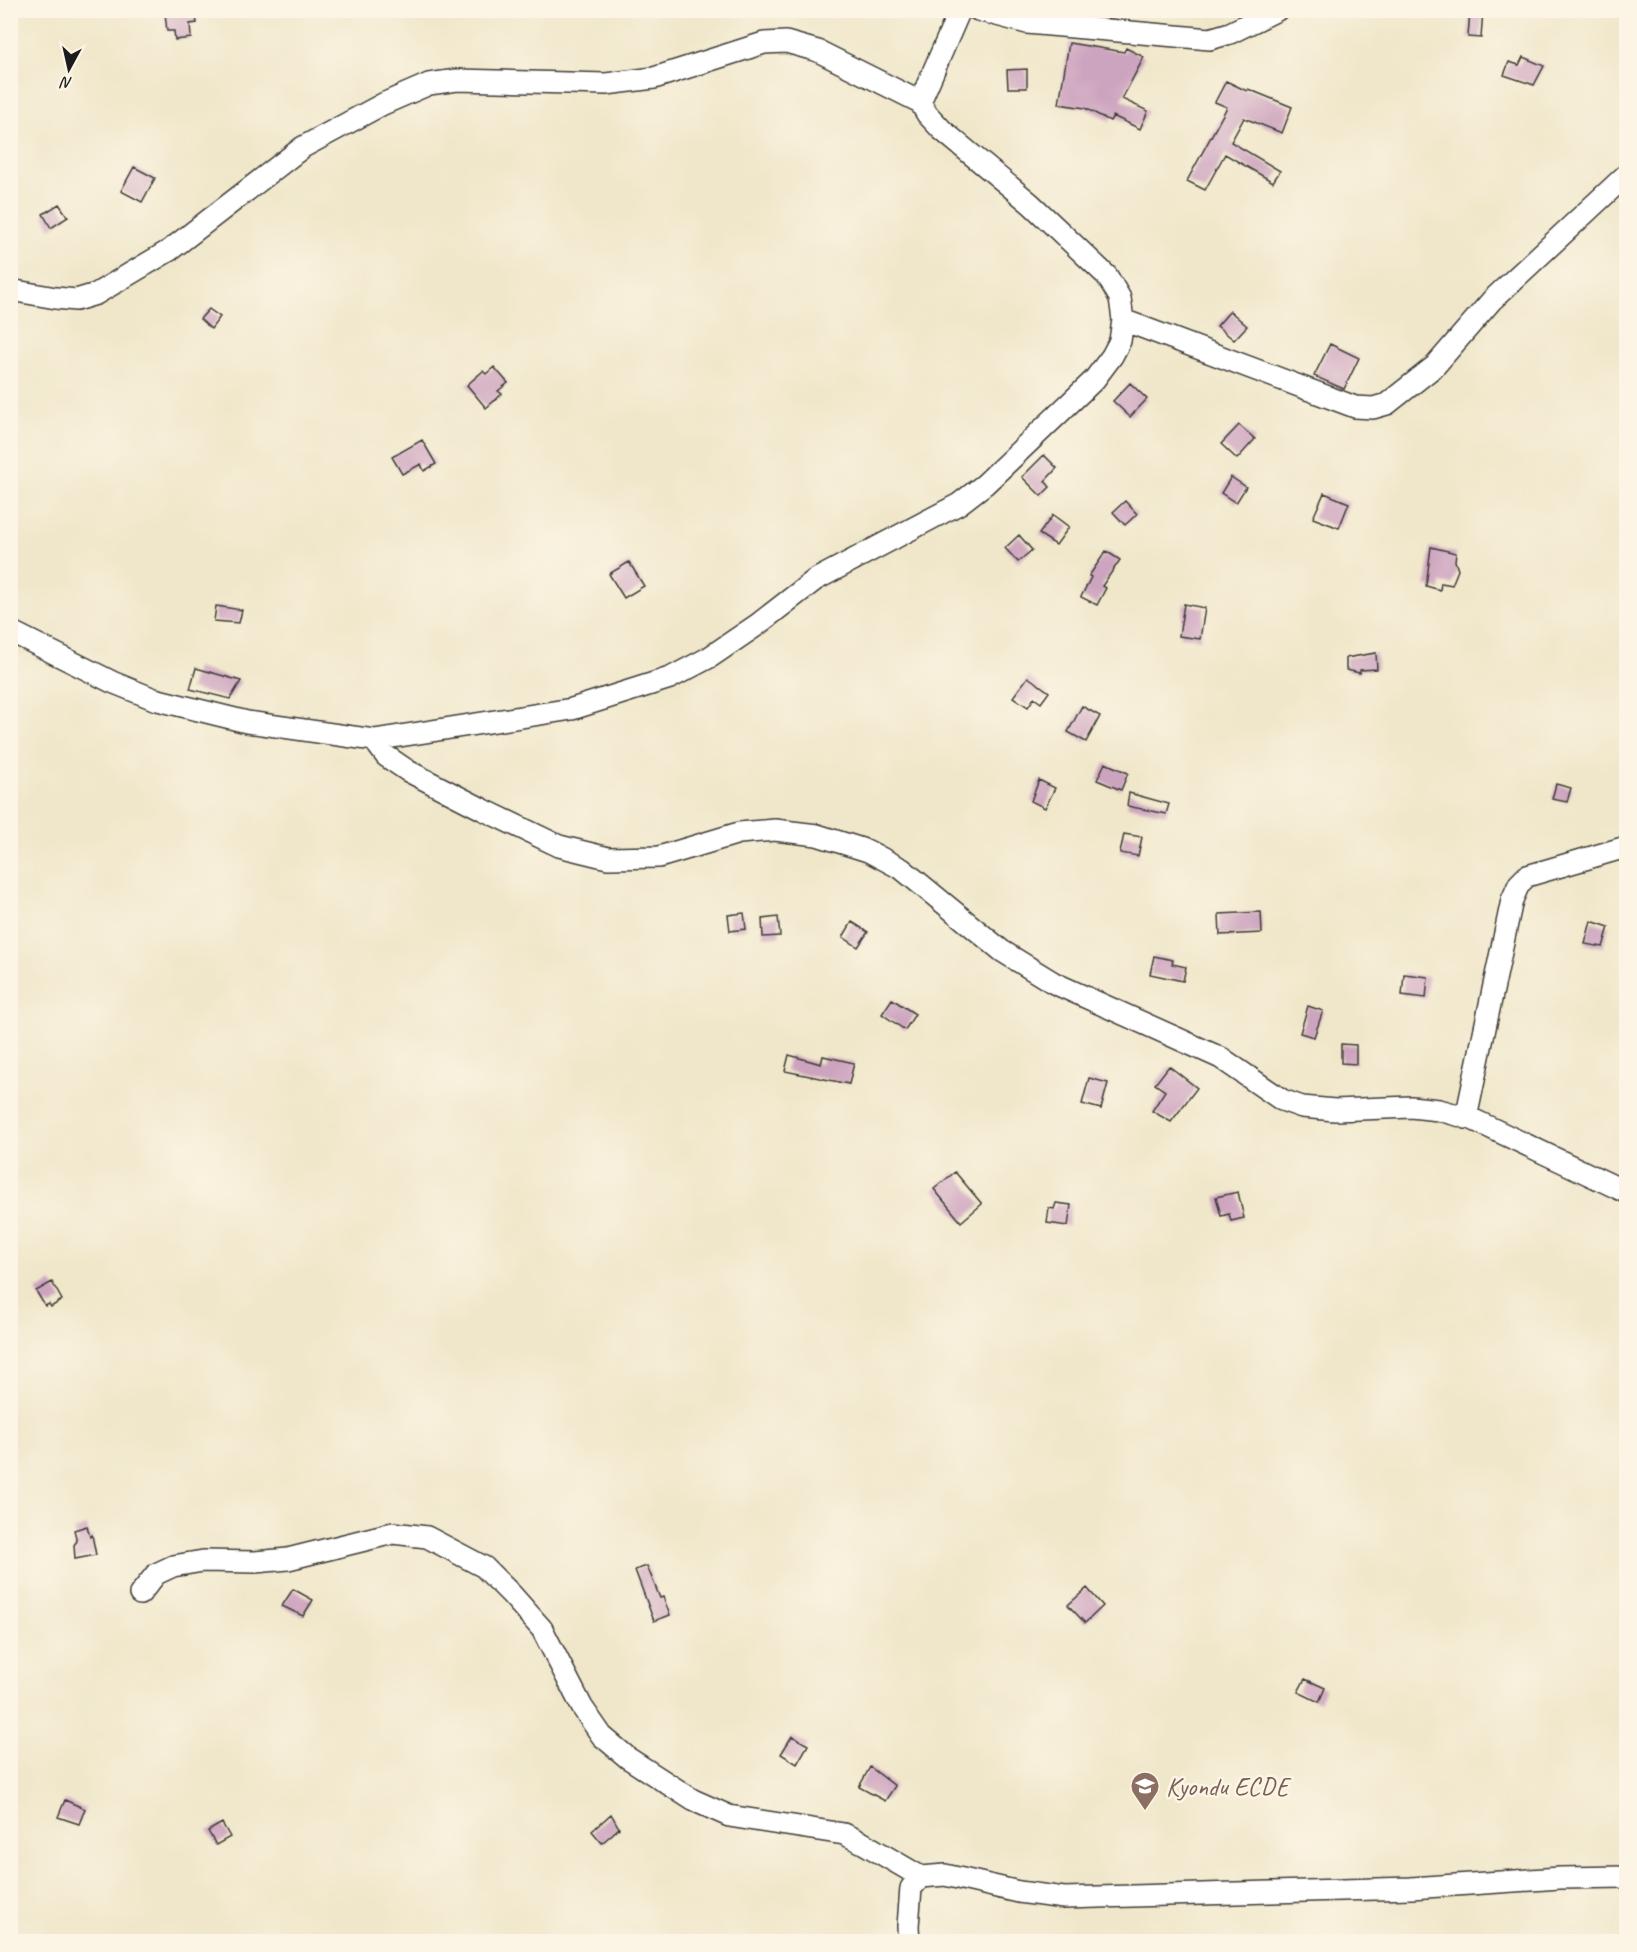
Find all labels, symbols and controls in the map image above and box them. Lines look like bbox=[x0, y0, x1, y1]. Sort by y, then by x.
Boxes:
north arrow bbox=[39, 39, 99, 99]
text: N bbox=[58, 72, 73, 93]
school or university icon: Kyondu ECDE bbox=[1129, 1770, 1161, 1812]
place label: Kyondu ECDE bbox=[1166, 1770, 1292, 1803]

